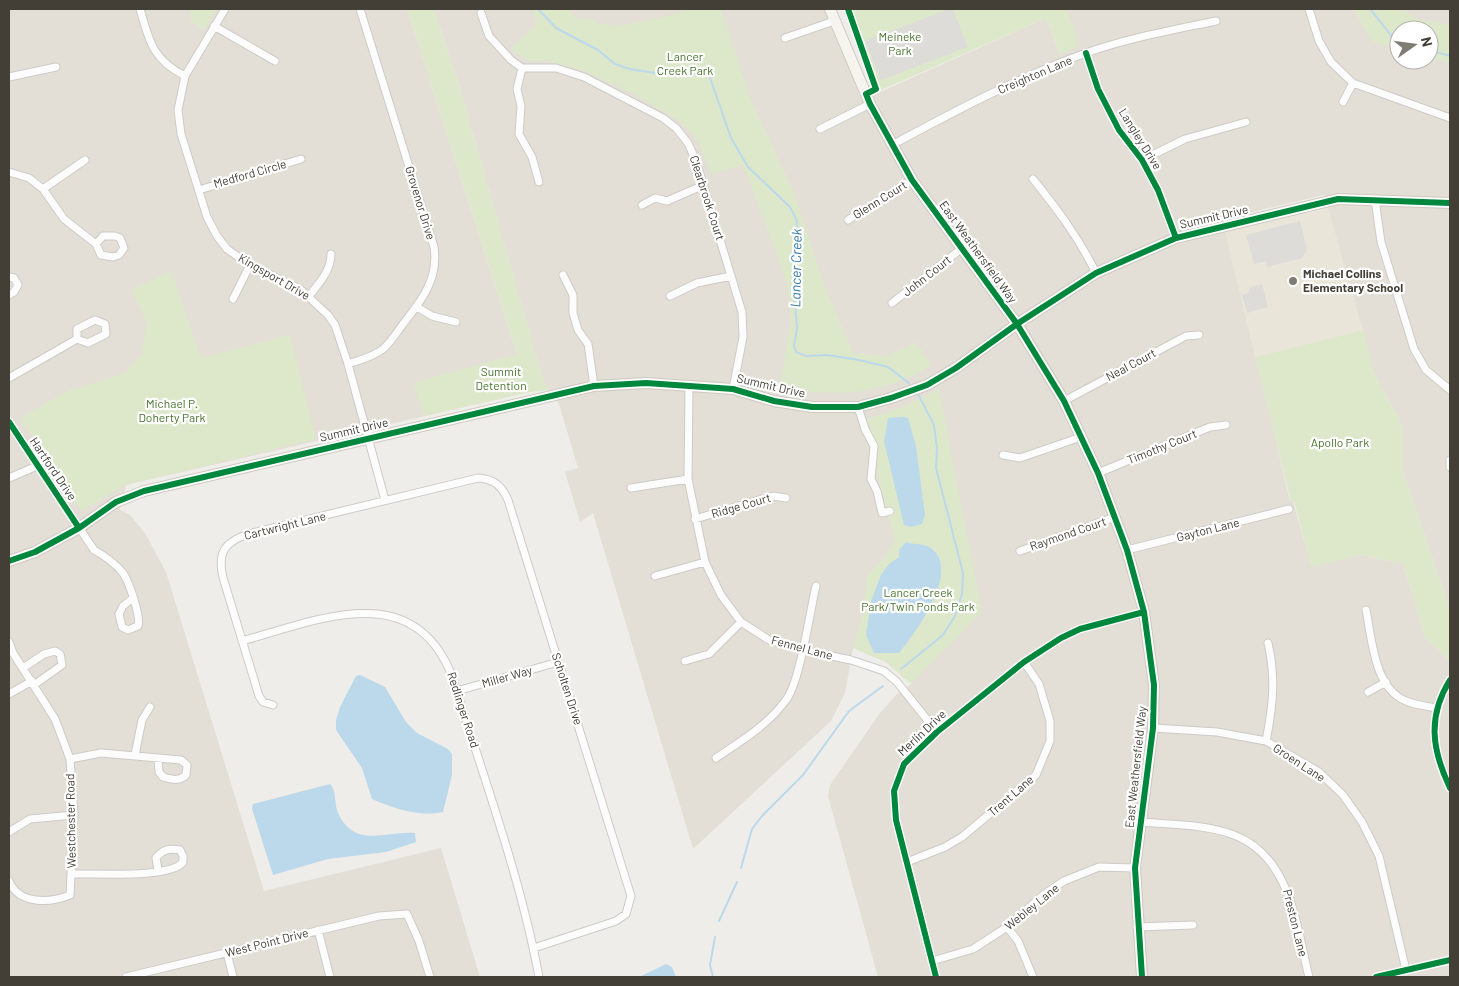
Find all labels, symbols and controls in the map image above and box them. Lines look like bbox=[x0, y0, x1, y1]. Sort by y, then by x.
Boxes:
north arrow bbox=[1389, 20, 1439, 70]
park label: Meineke Park bbox=[879, 29, 922, 57]
text: N bbox=[1418, 35, 1436, 48]
park label: Lancer Creek Park bbox=[657, 49, 713, 77]
street label: Creighton Lane bbox=[995, 52, 1074, 96]
street label: Langley Drive bbox=[1116, 105, 1165, 172]
street label: Clearbrook Court bbox=[688, 153, 728, 242]
street label: Medford Circle bbox=[212, 156, 288, 190]
street label: Grovenor Drive bbox=[403, 164, 439, 241]
street label: Glenn Court bbox=[850, 177, 909, 221]
street label: East Weathersfield Way bbox=[937, 198, 1021, 305]
street label: Summit Drive bbox=[1178, 201, 1249, 231]
water label: Lancer Creek bbox=[786, 228, 805, 307]
street label: Kingsport Drive bbox=[236, 250, 313, 302]
street label: John Court bbox=[899, 252, 954, 299]
place label: Michael Collins Elementary School bbox=[1303, 266, 1403, 294]
marker: Michael Collins Elementary School bbox=[1287, 275, 1299, 287]
street label: Neal Court bbox=[1103, 345, 1158, 383]
park label: Summit Detention bbox=[475, 364, 527, 392]
street label: Summit Drive bbox=[736, 370, 807, 400]
park label: Michael P. Doherty Park bbox=[138, 396, 206, 424]
street label: Summit Drive bbox=[318, 414, 389, 444]
street label: Timothy Court bbox=[1125, 426, 1198, 466]
street label: Hartford Drive bbox=[28, 434, 80, 503]
park label: Apollo Park bbox=[1311, 435, 1369, 449]
street label: Ridge Court bbox=[709, 490, 772, 520]
street label: Cartwright Lane bbox=[242, 508, 327, 542]
street label: Raymond Court bbox=[1028, 513, 1108, 553]
street label: Gayton Lane bbox=[1175, 514, 1241, 544]
park label: Lancer Creek Park/Twin Ponds Park bbox=[861, 585, 975, 613]
street label: Fennel Lane bbox=[770, 632, 834, 662]
street label: Scholten Drive bbox=[550, 651, 586, 727]
street label: Miller Way bbox=[480, 662, 534, 690]
street label: Redlinger Road bbox=[445, 670, 483, 749]
street label: East Weathersfield Way bbox=[1122, 705, 1148, 829]
street label: Merlin Drive bbox=[894, 706, 948, 758]
street label: Groen Lane bbox=[1271, 740, 1328, 784]
street label: Trent Lane bbox=[985, 772, 1036, 819]
street label: Westchester Road bbox=[62, 774, 78, 869]
street label: Webley Lane bbox=[1001, 880, 1061, 932]
street label: Preston Lane bbox=[1281, 888, 1311, 958]
street label: West Point Drive bbox=[224, 925, 310, 959]

